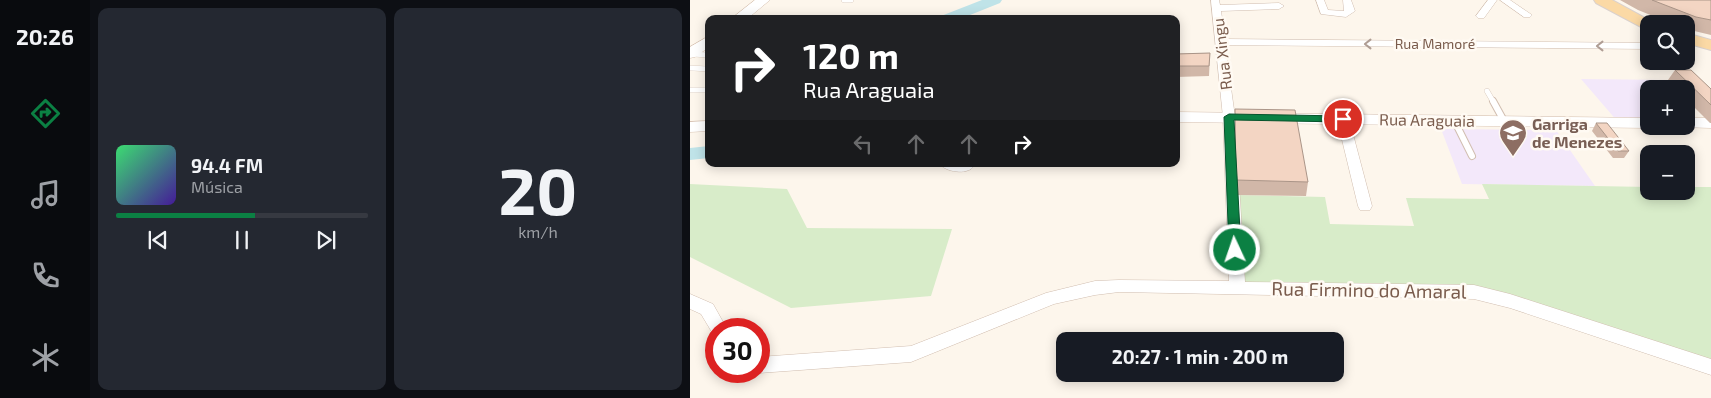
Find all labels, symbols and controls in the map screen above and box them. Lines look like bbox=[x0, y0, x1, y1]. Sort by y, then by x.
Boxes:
map controls bbox=[1640, 15, 1695, 200]
button: search bbox=[1640, 15, 1695, 70]
street label: Rua Xingu bbox=[1208, 17, 1235, 91]
text: 20:26 bbox=[16, 23, 74, 49]
text: 120 m bbox=[803, 34, 899, 76]
icon: right bbox=[720, 35, 785, 100]
street label: Rua Mamoré bbox=[1395, 35, 1475, 52]
one-way arrow bbox=[1363, 39, 1371, 49]
one-way arrow bbox=[1596, 41, 1604, 51]
text: Rua Araguaia bbox=[803, 76, 935, 102]
button: + bbox=[1640, 80, 1695, 135]
icon: directions bbox=[28, 96, 63, 131]
pin bbox=[1322, 98, 1364, 140]
icon: arrive bbox=[1329, 105, 1357, 133]
street label: Rua Araguaia bbox=[1379, 109, 1475, 130]
place label: Garriga de Menezes bbox=[1532, 114, 1622, 151]
school or university icon: Garriga de Menezes bbox=[1498, 118, 1528, 157]
icon: left bbox=[849, 130, 877, 158]
icon: ahead bbox=[902, 130, 930, 158]
icon: ahead bbox=[955, 130, 983, 158]
icon: right bbox=[1008, 130, 1036, 158]
button: − bbox=[1640, 145, 1695, 200]
text: 20 bbox=[499, 150, 577, 228]
text: 94.4 FM bbox=[191, 154, 263, 177]
icon: music bbox=[28, 177, 63, 212]
text: Música bbox=[191, 177, 243, 196]
text: km/h bbox=[518, 222, 558, 241]
position arrow bbox=[1208, 223, 1260, 275]
icon: previous bbox=[144, 226, 172, 254]
icon: pause bbox=[228, 226, 256, 254]
icon: next bbox=[312, 226, 340, 254]
icon: phone bbox=[28, 258, 63, 293]
street label: Rua Firmino do Amaral bbox=[1271, 276, 1467, 303]
speed limit sign: 30 bbox=[705, 318, 770, 383]
icon: climate bbox=[28, 340, 63, 375]
text: 20:27 · 1 min · 200 m bbox=[1112, 345, 1288, 368]

